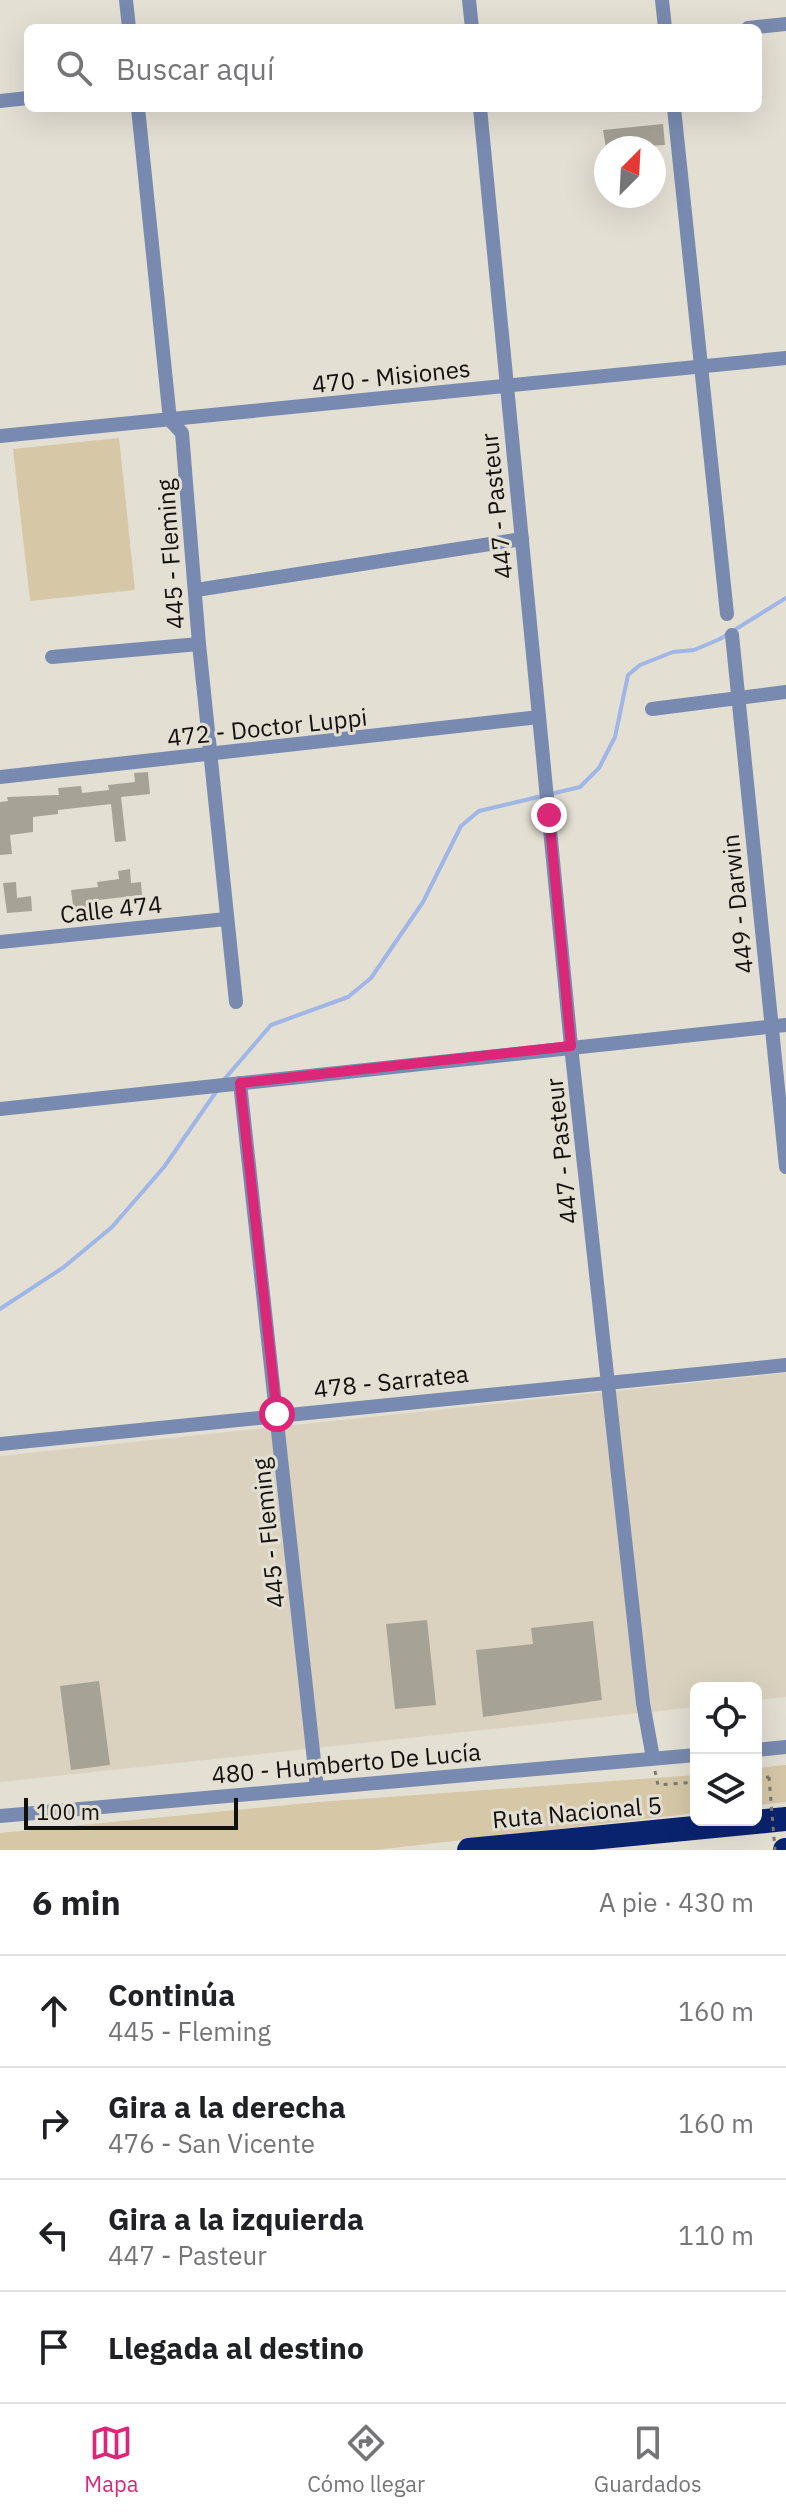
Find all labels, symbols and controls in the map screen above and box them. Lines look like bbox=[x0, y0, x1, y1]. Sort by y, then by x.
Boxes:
search box bbox=[24, 24, 762, 112]
icon: search bbox=[52, 46, 96, 90]
text: Buscar aquí bbox=[116, 49, 274, 88]
north arrow bbox=[594, 136, 666, 208]
street label: 470 - Misiones bbox=[310, 352, 472, 400]
street label: 447 - Pasteur bbox=[472, 431, 520, 581]
street label: 445 - Fleming bbox=[149, 478, 191, 630]
street label: 472 - Doctor Luppi bbox=[165, 701, 369, 753]
route end bbox=[531, 797, 567, 833]
street label: 449 - Darwin bbox=[714, 833, 760, 975]
street label: Calle 474 bbox=[58, 888, 164, 930]
street label: 447 - Pasteur bbox=[537, 1076, 585, 1226]
street label: 478 - Sarratea bbox=[312, 1357, 470, 1405]
route start bbox=[259, 1396, 295, 1432]
street label: 445 - Fleming bbox=[244, 1456, 292, 1610]
map controls bbox=[690, 1682, 762, 1826]
button: locate bbox=[690, 1682, 762, 1754]
street label: 480 - Humberto De Lucía bbox=[210, 1735, 482, 1791]
button: layers bbox=[690, 1754, 762, 1826]
street label: Ruta Nacional 5 bbox=[491, 1789, 663, 1835]
scale bar bbox=[24, 1794, 238, 1830]
text: 100 m bbox=[36, 1797, 100, 1826]
text: 6 min bbox=[32, 1880, 121, 1924]
text: A pie · 430 m bbox=[599, 1885, 754, 1919]
text: Continúa bbox=[108, 1975, 235, 2014]
icon: ahead bbox=[32, 1989, 76, 2033]
text: 160 m bbox=[678, 1994, 754, 2028]
text: 445 - Fleming bbox=[108, 2014, 271, 2048]
text: Gira a la derecha bbox=[108, 2087, 346, 2126]
icon: right bbox=[32, 2101, 76, 2145]
text: 160 m bbox=[678, 2106, 754, 2140]
text: 476 - San Vicente bbox=[108, 2126, 315, 2160]
text: Gira a la izquierda bbox=[108, 2199, 364, 2238]
icon: left bbox=[32, 2213, 76, 2257]
text: 110 m bbox=[678, 2218, 754, 2252]
text: 447 - Pasteur bbox=[108, 2238, 267, 2272]
icon: arrive bbox=[32, 2325, 76, 2369]
text: Llegada al destino bbox=[108, 2328, 364, 2367]
tab: Mapa bbox=[84, 2421, 138, 2498]
tab: Cómo llegar bbox=[307, 2421, 425, 2498]
tab: Guardados bbox=[594, 2421, 702, 2498]

